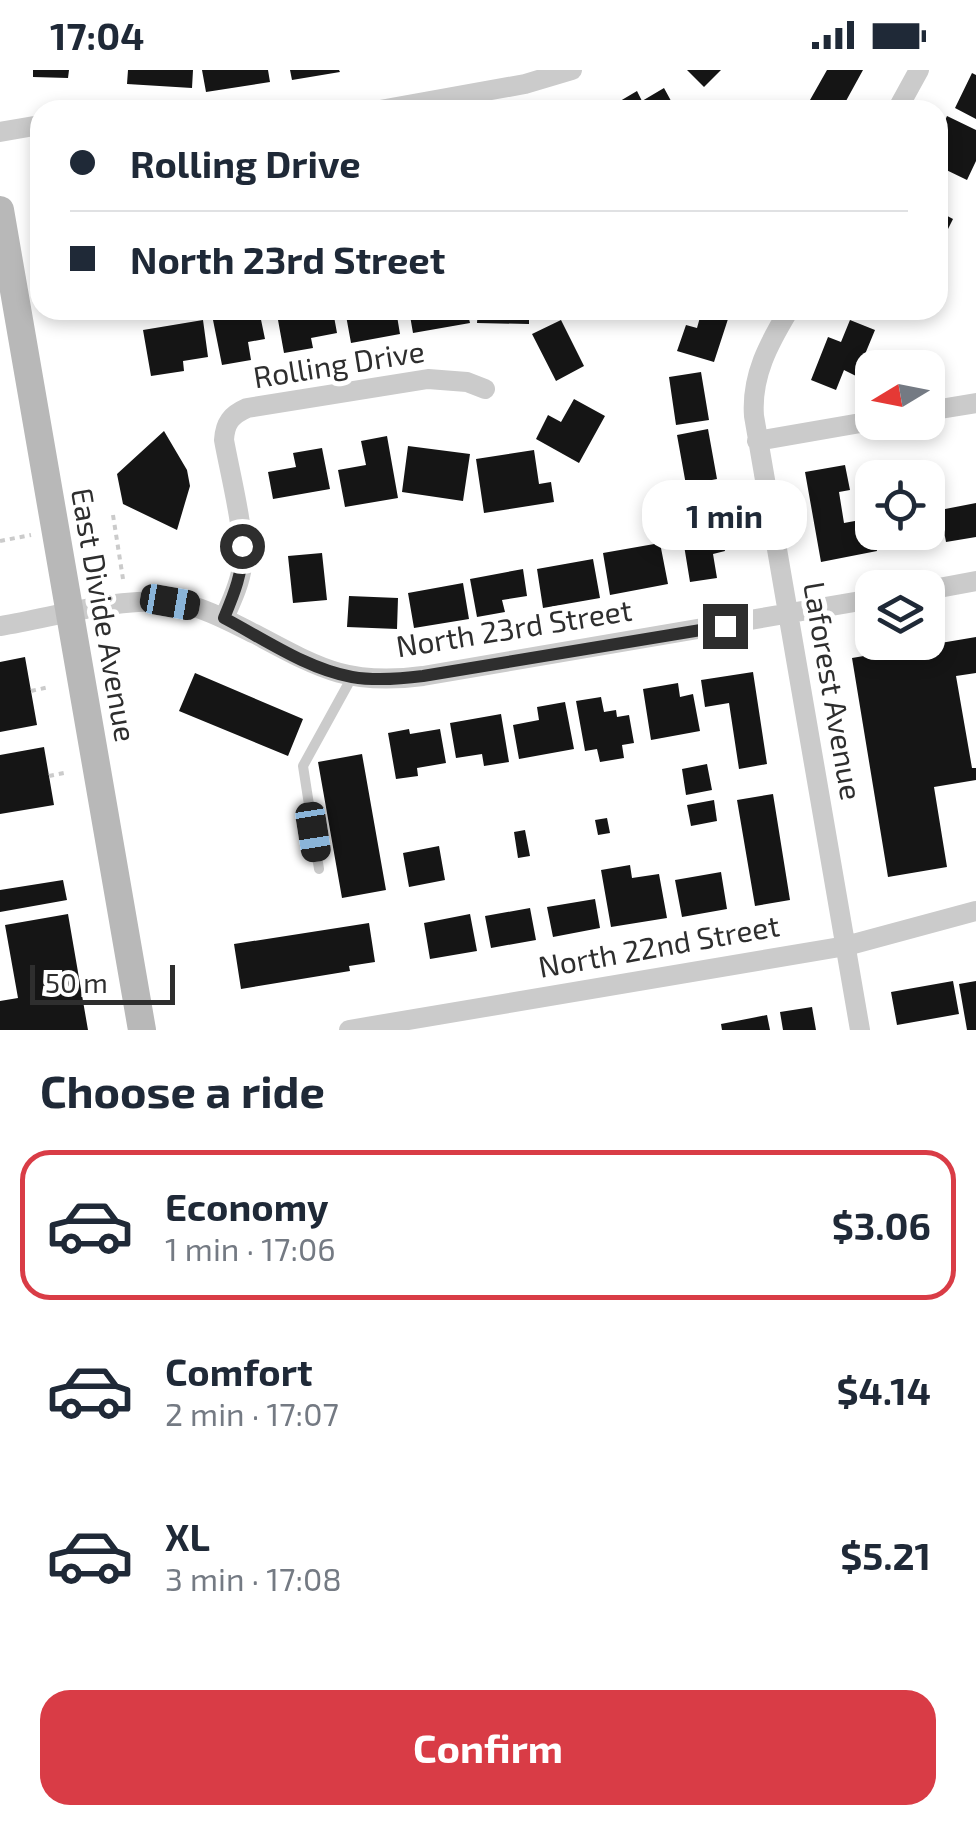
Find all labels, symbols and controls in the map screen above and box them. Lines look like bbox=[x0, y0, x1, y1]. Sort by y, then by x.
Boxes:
text: 17:04 bbox=[50, 12, 144, 58]
text: Rolling Drive bbox=[130, 140, 361, 186]
text: North 23rd Street bbox=[130, 236, 445, 282]
street label: Rolling Drive bbox=[251, 332, 427, 394]
north arrow bbox=[855, 350, 945, 440]
map controls bbox=[855, 350, 945, 660]
button: locate bbox=[855, 460, 945, 550]
callout: 1 min bbox=[642, 481, 808, 551]
street label: East Divide Avenue bbox=[65, 485, 145, 744]
text: 1 min bbox=[686, 496, 763, 534]
route start bbox=[220, 524, 265, 569]
button: layers bbox=[855, 570, 945, 660]
street label: Laforest Avenue bbox=[797, 579, 871, 803]
car bbox=[138, 582, 202, 622]
street label: North 23rd Street bbox=[393, 591, 634, 663]
route end bbox=[703, 604, 748, 649]
car bbox=[293, 800, 333, 864]
street label: North 22nd Street bbox=[535, 906, 782, 984]
scale bar bbox=[30, 960, 175, 1004]
text: 50 m bbox=[45, 965, 108, 999]
text: Choose a ride bbox=[40, 1063, 325, 1117]
icon: car bbox=[45, 1180, 135, 1270]
text: Economy bbox=[165, 1183, 329, 1229]
text: $3.06 bbox=[832, 1202, 931, 1248]
text: 1 min · 17:06 bbox=[165, 1229, 336, 1267]
icon: car bbox=[45, 1345, 135, 1435]
text: Comfort bbox=[165, 1348, 313, 1394]
text: $4.14 bbox=[837, 1367, 931, 1413]
text: 2 min · 17:07 bbox=[165, 1394, 339, 1432]
icon: car bbox=[45, 1510, 135, 1600]
text: XL bbox=[165, 1513, 210, 1559]
text: $5.21 bbox=[840, 1532, 931, 1578]
text: 3 min · 17:08 bbox=[165, 1559, 342, 1597]
button: Confirm bbox=[40, 1690, 936, 1805]

